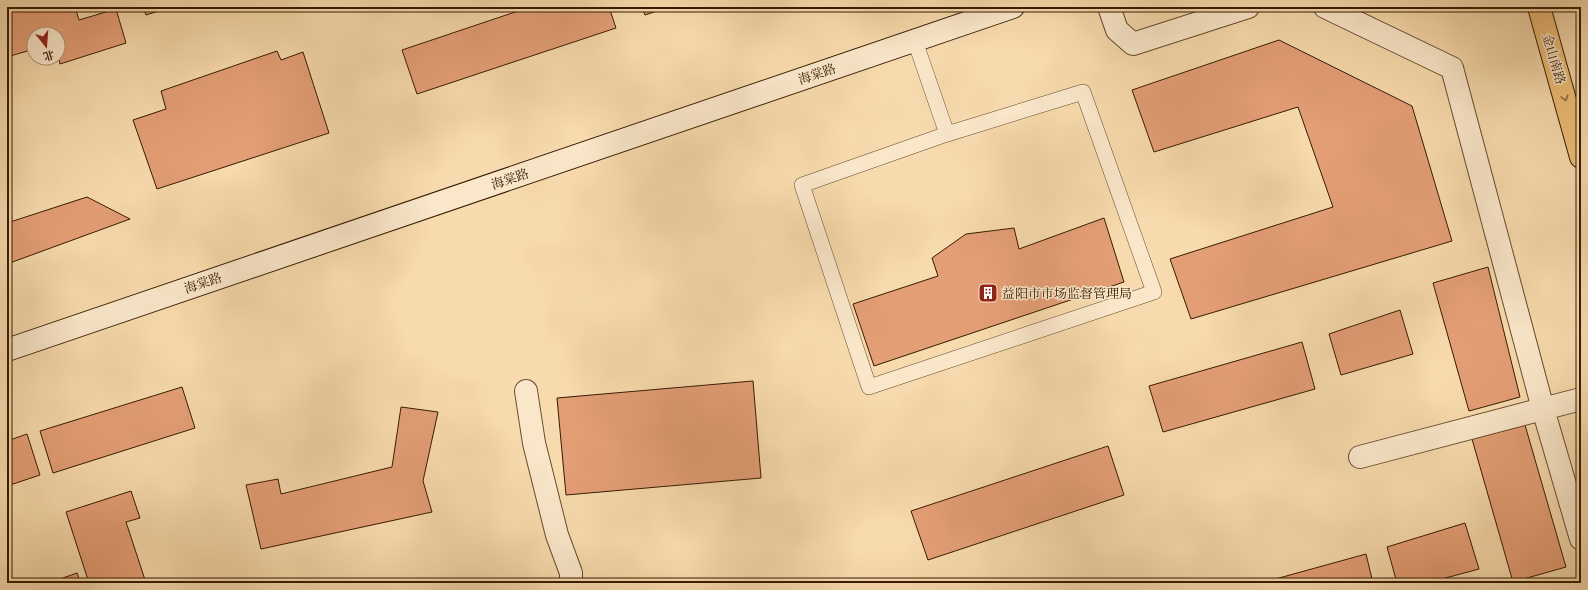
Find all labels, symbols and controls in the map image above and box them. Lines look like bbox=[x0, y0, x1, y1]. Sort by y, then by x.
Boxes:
north arrow bbox=[26, 26, 66, 66]
street label: 金山南路 bbox=[1538, 31, 1570, 87]
text: 北 bbox=[41, 46, 57, 65]
street label: 海棠路 bbox=[795, 59, 839, 89]
one-way arrow bbox=[1560, 95, 1569, 102]
street label: 海棠路 bbox=[488, 164, 532, 194]
street label: 海棠路 bbox=[181, 268, 225, 298]
building icon: 益阳市市场监督管理局 bbox=[977, 282, 999, 304]
place label: 益阳市市场监督管理局 bbox=[1002, 284, 1132, 303]

